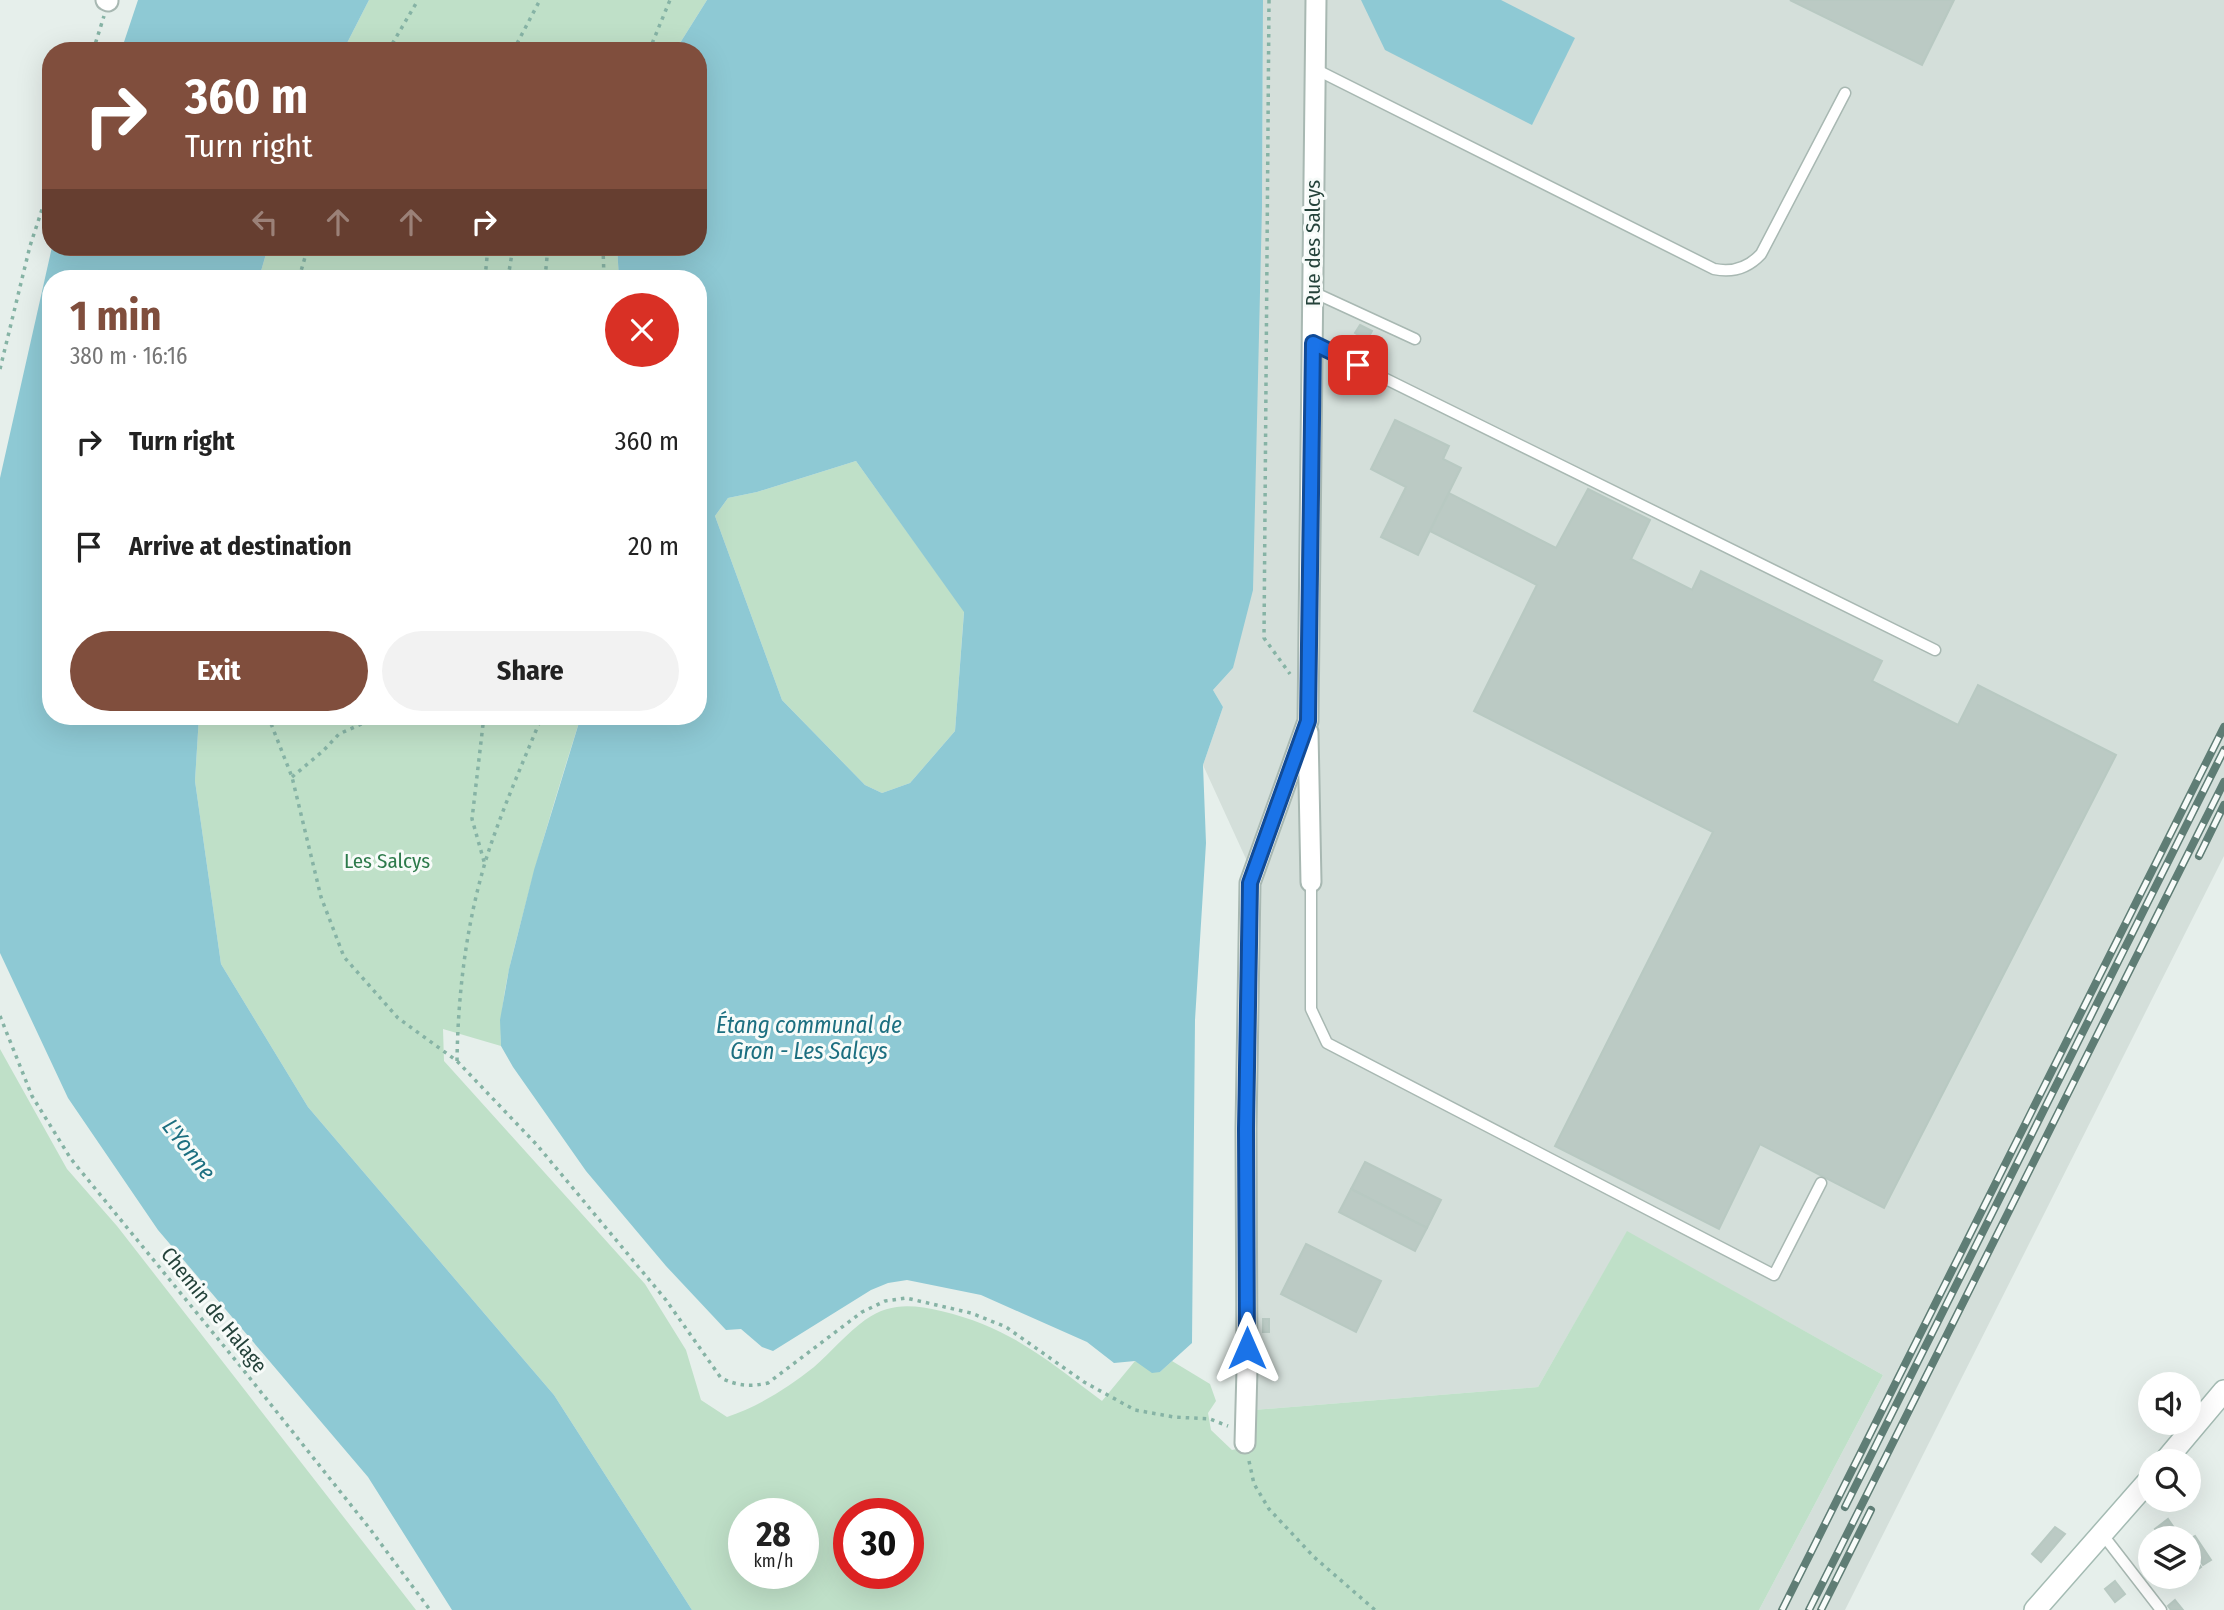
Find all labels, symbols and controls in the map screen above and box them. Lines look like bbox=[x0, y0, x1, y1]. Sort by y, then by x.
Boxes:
text: 360 m bbox=[185, 67, 308, 126]
icon: right bbox=[70, 70, 161, 161]
text: Turn right bbox=[185, 127, 312, 165]
street label: Rue des Salcys bbox=[1300, 180, 1326, 306]
icon: left bbox=[246, 203, 284, 241]
icon: ahead bbox=[319, 203, 357, 241]
icon: ahead bbox=[392, 203, 430, 241]
icon: right bbox=[465, 203, 503, 241]
text: 1 min bbox=[70, 291, 161, 341]
button: close bbox=[605, 293, 679, 367]
pin bbox=[1328, 335, 1388, 395]
text: 380 m · 16:16 bbox=[70, 342, 187, 370]
icon: arrive bbox=[1339, 346, 1377, 384]
icon: right bbox=[70, 423, 108, 461]
text: Turn right bbox=[129, 426, 235, 457]
text: 360 m bbox=[615, 426, 679, 457]
icon: arrive bbox=[70, 528, 108, 566]
text: Arrive at destination bbox=[129, 531, 352, 562]
text: 20 m bbox=[628, 531, 679, 562]
button: Exit bbox=[70, 631, 368, 711]
button: Share bbox=[382, 631, 679, 711]
park label: Les Salcys bbox=[344, 848, 430, 874]
water label: Étang communal de Gron - Les Salcys bbox=[716, 1010, 902, 1065]
water label: L'Yonne bbox=[157, 1113, 222, 1185]
street label: Chemin de Halage bbox=[155, 1242, 273, 1378]
position arrow bbox=[1210, 1311, 1284, 1385]
map controls bbox=[2138, 1372, 2201, 1589]
button: sound bbox=[2138, 1372, 2201, 1435]
button: search bbox=[2138, 1449, 2201, 1512]
speed limit sign: 30 bbox=[833, 1498, 924, 1589]
text: 28 bbox=[756, 1513, 791, 1555]
button: layers bbox=[2138, 1526, 2201, 1589]
text: km/h bbox=[753, 1550, 794, 1572]

